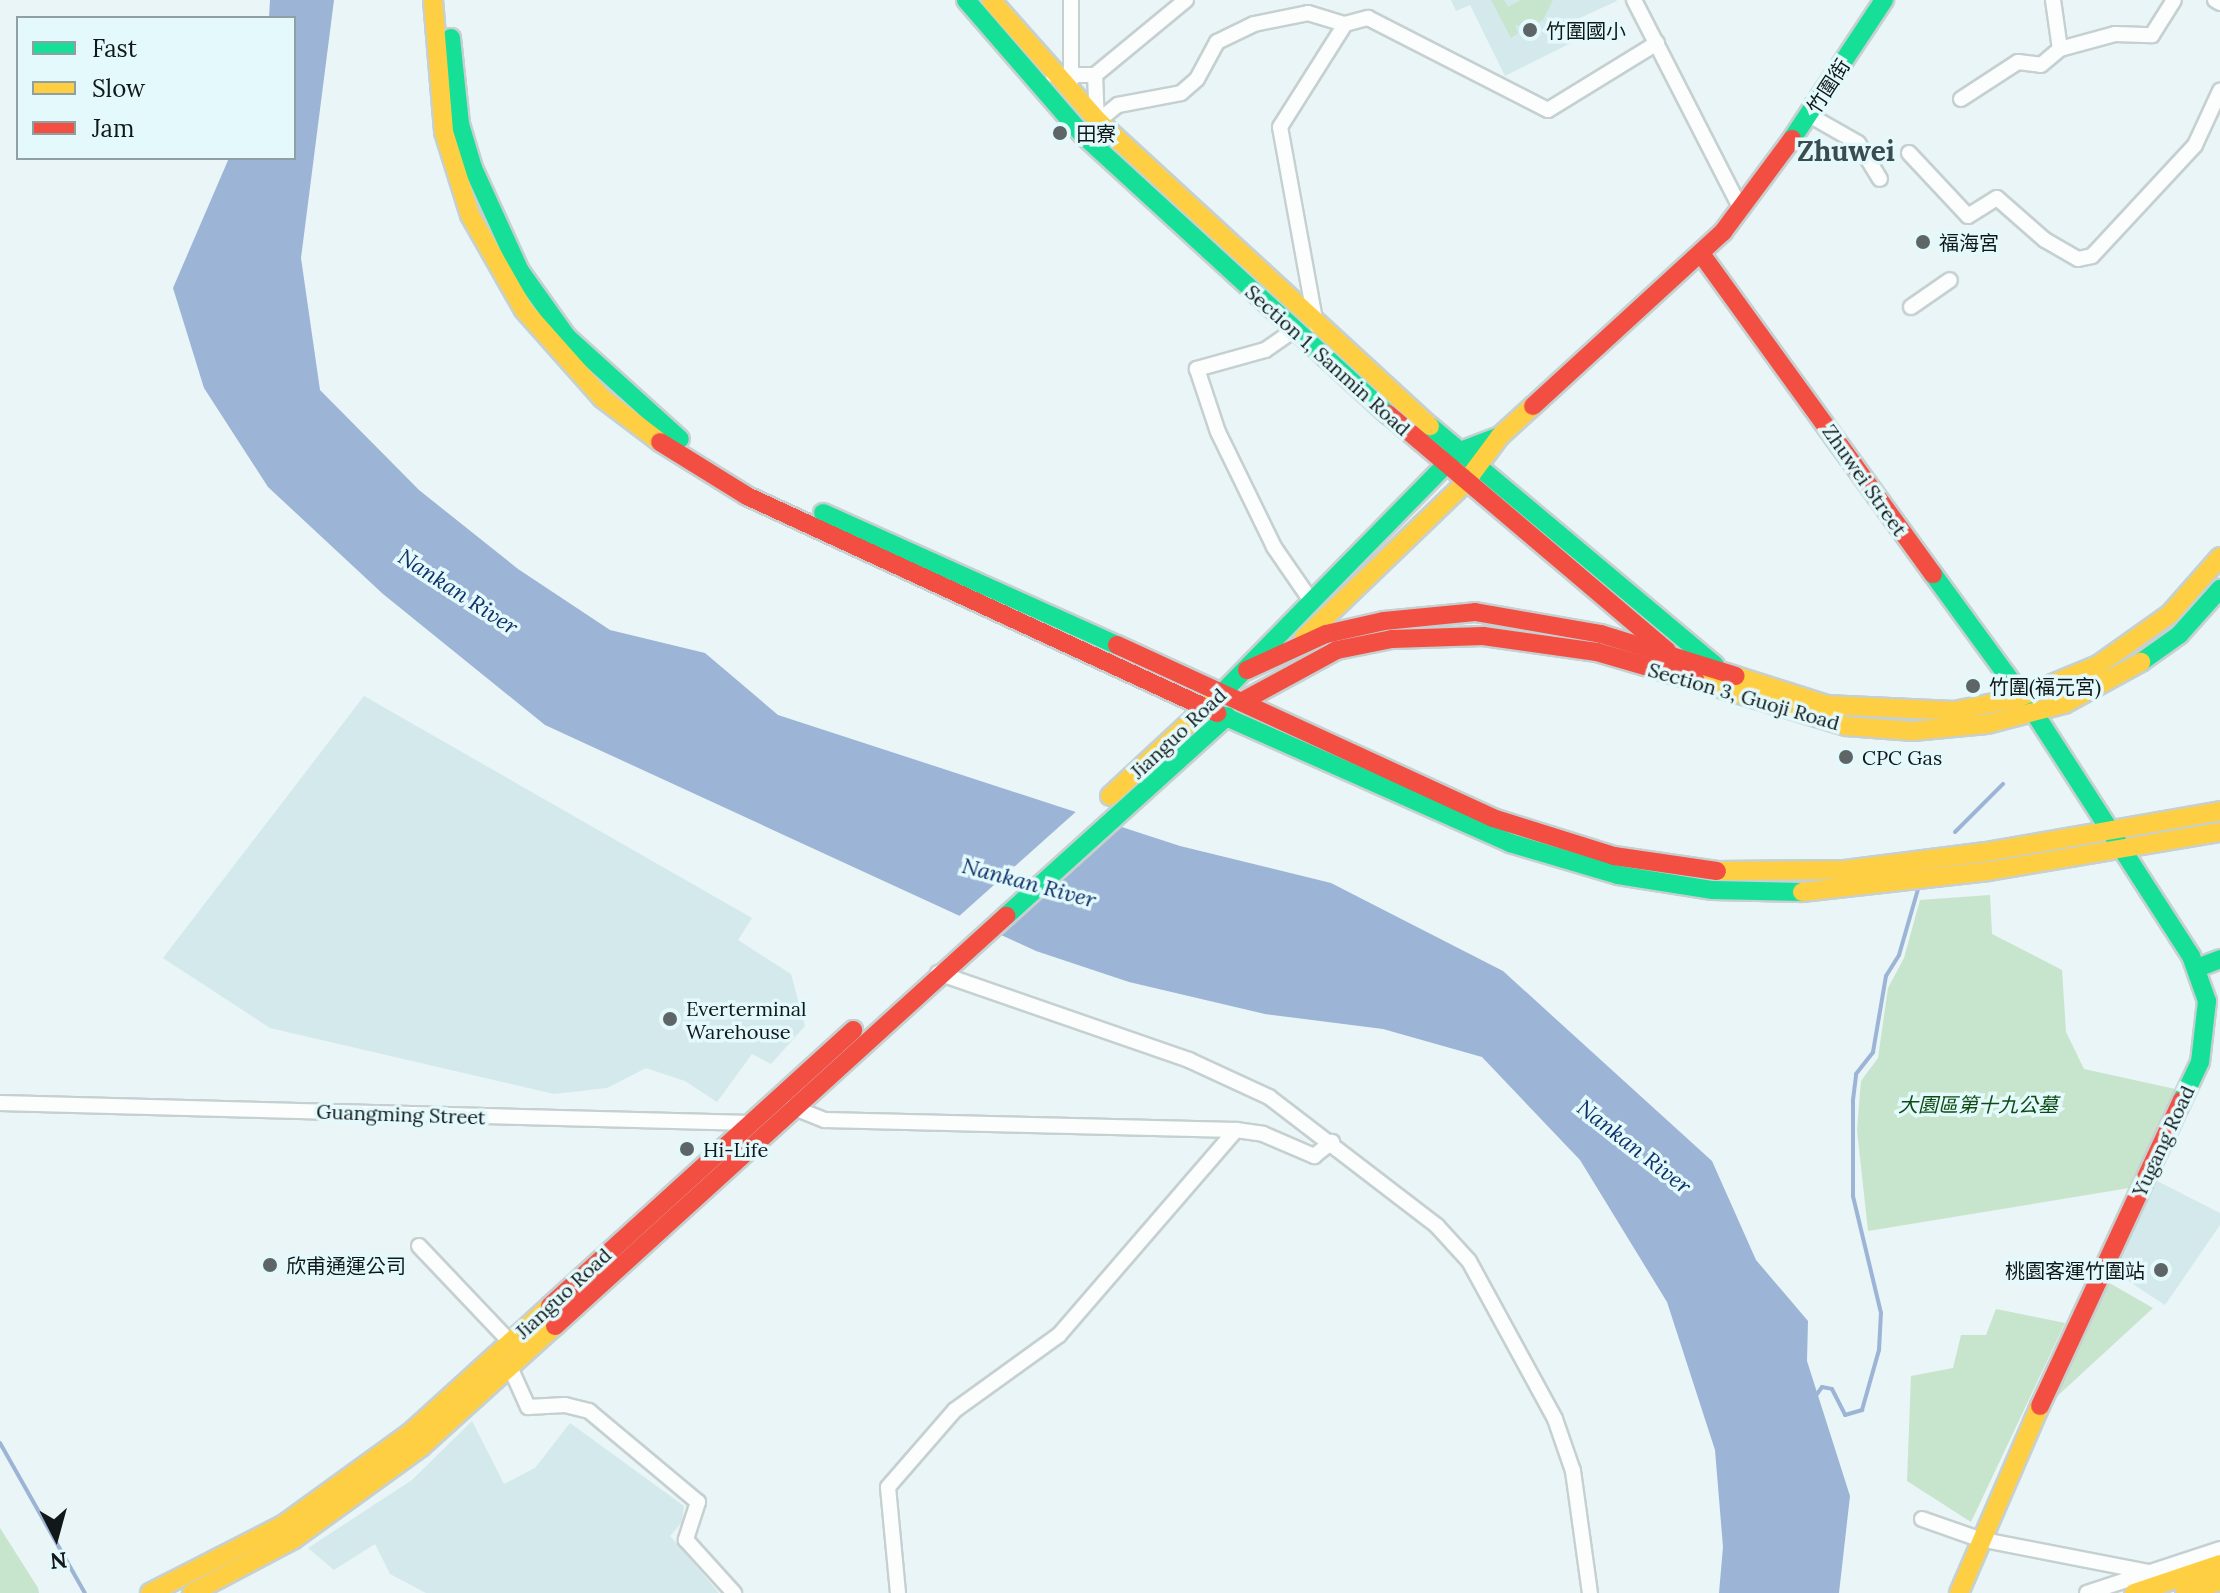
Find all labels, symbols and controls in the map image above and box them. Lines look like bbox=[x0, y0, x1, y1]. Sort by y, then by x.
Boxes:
legend bbox=[16, 16, 296, 160]
place label: 竹圍國小 bbox=[1546, 18, 1626, 42]
marker: 竹圍國小 bbox=[1521, 21, 1539, 39]
text: Fast bbox=[92, 33, 137, 64]
street label: 竹圍街 bbox=[1802, 54, 1854, 118]
text: Slow bbox=[92, 73, 145, 104]
text: Jam bbox=[92, 113, 134, 144]
place label: 田寮 bbox=[1076, 121, 1116, 145]
marker: 田寮 bbox=[1051, 124, 1069, 142]
district label: Zhuwei bbox=[1797, 134, 1895, 168]
place label: 福海宮 bbox=[1939, 230, 1999, 254]
marker: 福海宮 bbox=[1914, 233, 1932, 251]
street label: Section 1, Sanmin Road bbox=[1241, 280, 1415, 440]
street label: Zhuwei Street bbox=[1818, 420, 1912, 540]
water label: Nankan River bbox=[393, 543, 523, 641]
street label: Section 3, Guoji Road bbox=[1646, 657, 1842, 735]
place label: 竹圍(福元宮) bbox=[1989, 674, 2101, 698]
marker: 竹圍(福元宮) bbox=[1964, 677, 1982, 695]
street label: Jianguo Road bbox=[1125, 683, 1231, 783]
place label: CPC Gas bbox=[1862, 745, 1942, 769]
marker: CPC Gas bbox=[1837, 748, 1855, 766]
water label: Nankan River bbox=[959, 852, 1099, 914]
place label: Everterminal Warehouse bbox=[686, 996, 807, 1043]
marker: Everterminal Warehouse bbox=[661, 1010, 679, 1028]
street label: Yugang Road bbox=[2127, 1082, 2199, 1200]
park label: 大園區第十九公墓 bbox=[1898, 1092, 2058, 1116]
water label: Nankan River bbox=[1572, 1094, 1696, 1200]
street label: Guangming Street bbox=[316, 1099, 486, 1129]
place label: Hi-Life bbox=[703, 1137, 768, 1161]
marker: Hi-Life bbox=[678, 1140, 696, 1158]
street label: Jianguo Road bbox=[510, 1243, 616, 1343]
place label: 欣甫通運公司 bbox=[286, 1253, 406, 1277]
marker: 欣甫通運公司 bbox=[261, 1256, 279, 1274]
place label: 桃園客運竹圍站 bbox=[2005, 1258, 2145, 1282]
marker: 桃園客運竹圍站 bbox=[2152, 1261, 2170, 1279]
north arrow bbox=[16, 1497, 96, 1577]
text: N bbox=[49, 1546, 68, 1576]

